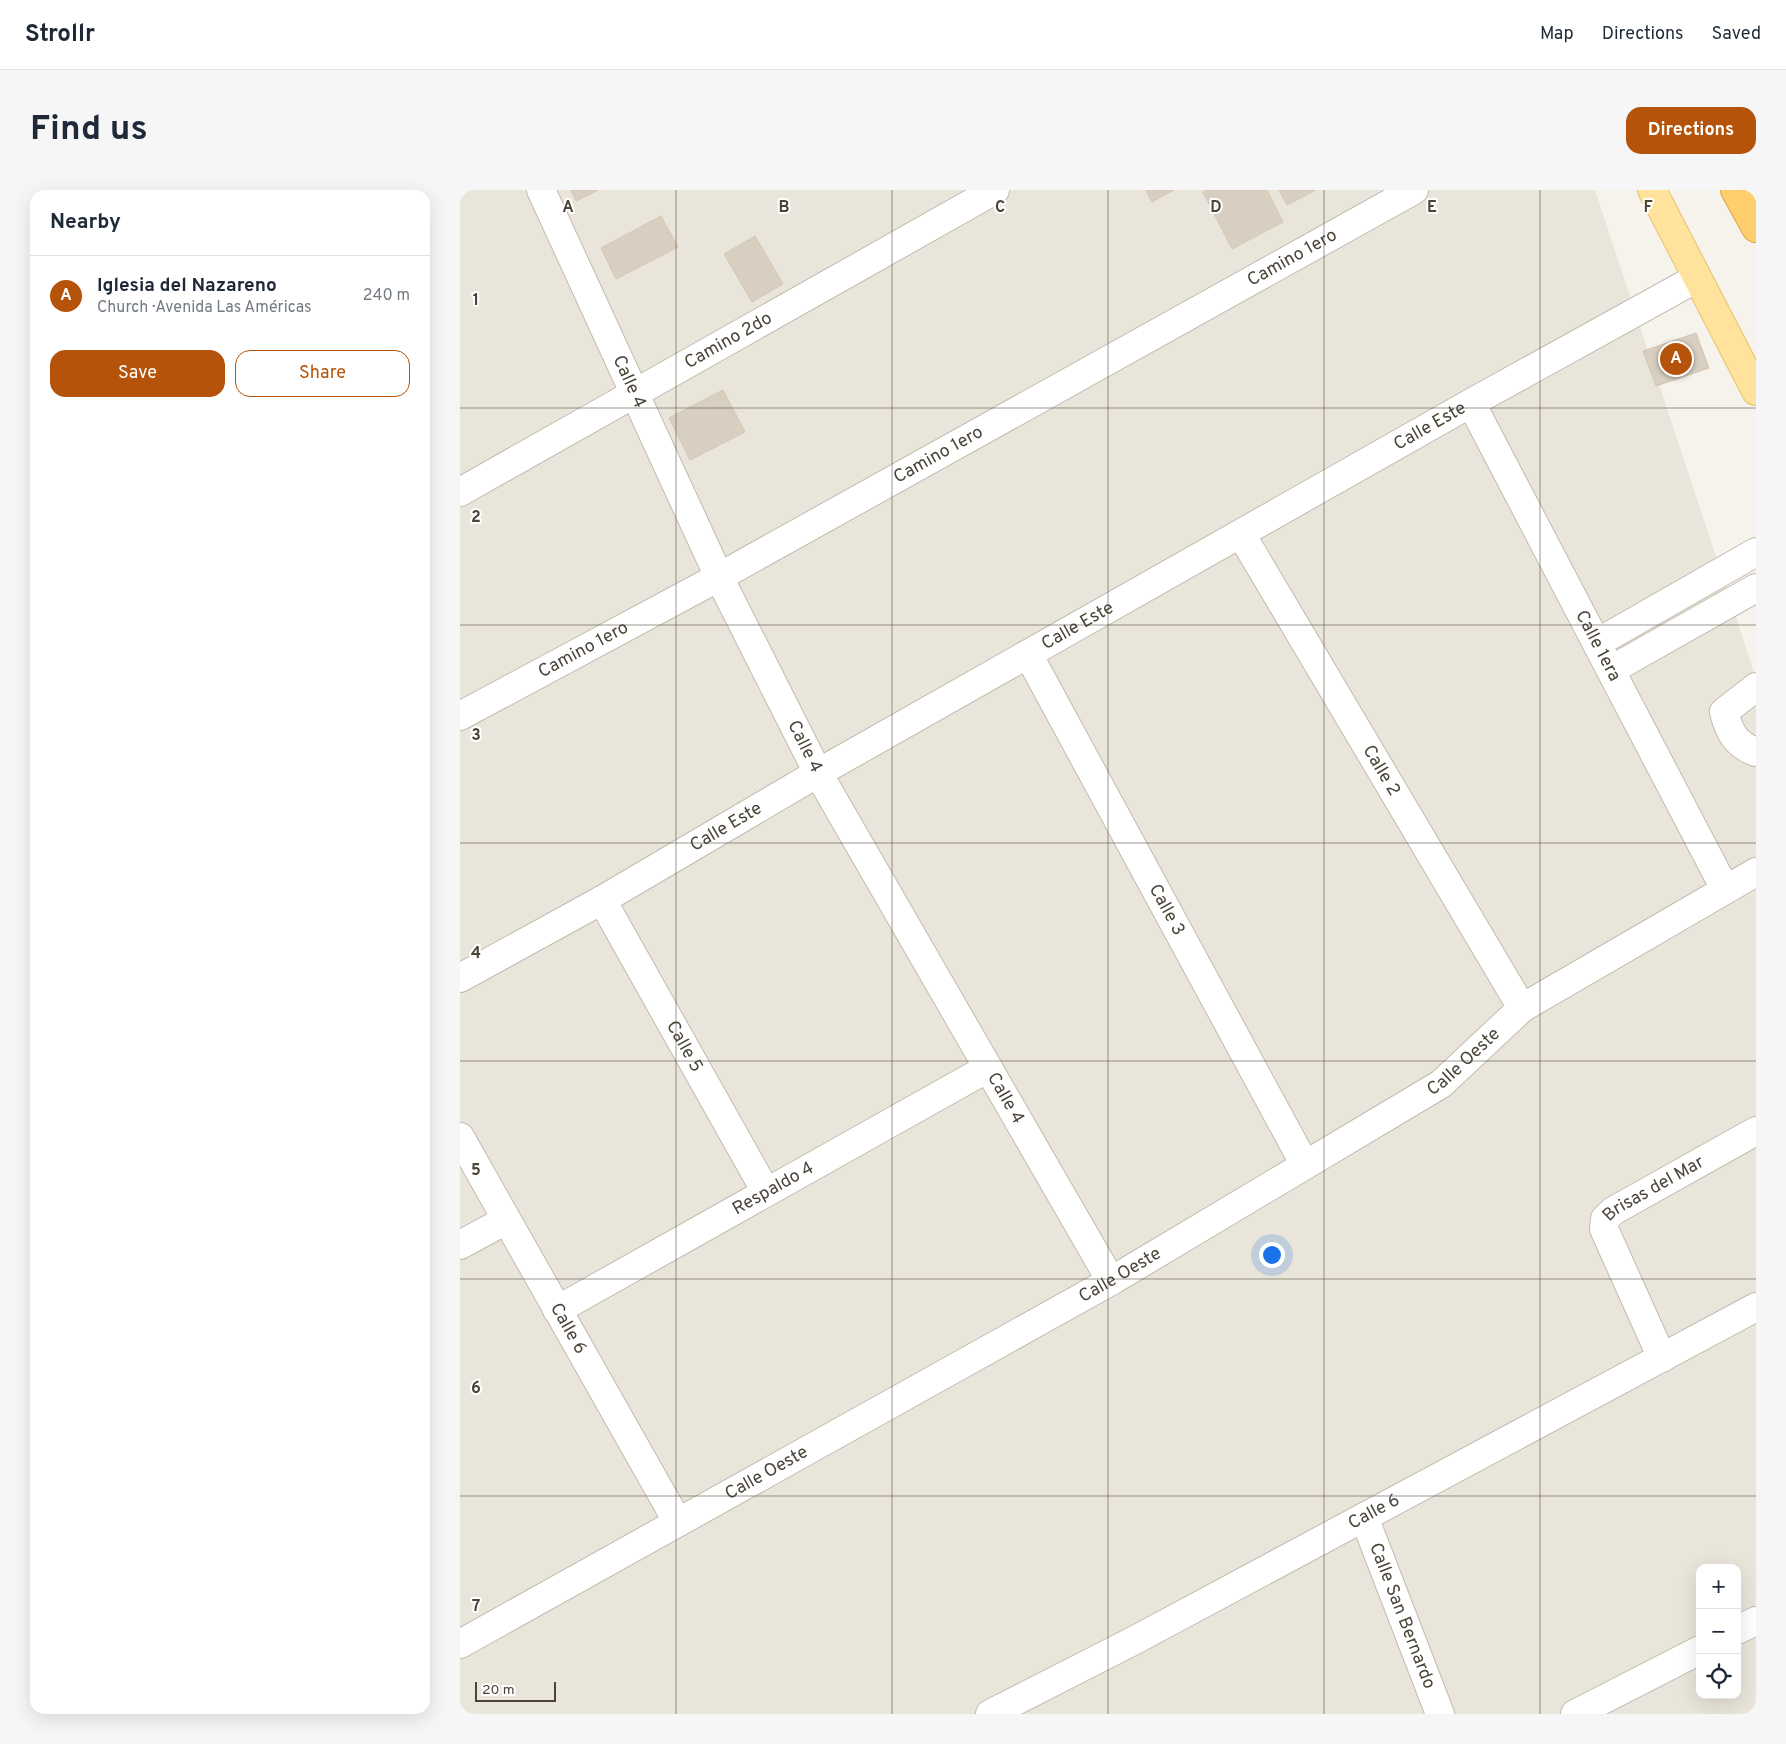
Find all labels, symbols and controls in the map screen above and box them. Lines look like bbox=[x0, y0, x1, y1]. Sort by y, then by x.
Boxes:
text: Strollr bbox=[25, 20, 95, 50]
text: Map bbox=[1540, 23, 1574, 46]
text: Directions bbox=[1602, 23, 1684, 46]
text: Saved bbox=[1712, 23, 1761, 46]
button: Directions bbox=[1626, 107, 1756, 154]
text: Find us bbox=[30, 108, 148, 152]
text: A bbox=[562, 198, 574, 218]
text: B bbox=[778, 198, 790, 218]
text: C bbox=[995, 198, 1005, 218]
text: D bbox=[1210, 198, 1222, 218]
text: E bbox=[1427, 198, 1437, 218]
text: F bbox=[1643, 198, 1653, 218]
text: Nearby bbox=[50, 209, 121, 236]
street label: Camino 1ero bbox=[1243, 224, 1341, 292]
text: Iglesia del Nazareno bbox=[97, 274, 277, 298]
text: A bbox=[60, 286, 72, 306]
text: 240 m bbox=[363, 286, 410, 306]
text: 1 bbox=[473, 291, 479, 311]
text: Church · Avenida Las Américas bbox=[97, 298, 312, 318]
street label: Camino 2do bbox=[680, 307, 776, 374]
pin: A bbox=[1660, 340, 1692, 378]
button: Save bbox=[50, 350, 225, 397]
button: Share bbox=[235, 350, 410, 397]
street label: Calle 4 bbox=[607, 352, 651, 412]
street label: Calle Este bbox=[1390, 397, 1470, 456]
street label: Camino 1ero bbox=[889, 421, 987, 489]
text: 2 bbox=[471, 508, 481, 528]
street label: Calle Este bbox=[1037, 596, 1118, 655]
street label: Calle 1era bbox=[1570, 606, 1626, 685]
street label: Camino 1ero bbox=[534, 616, 632, 683]
street label: Calle 4 bbox=[782, 717, 827, 777]
text: 3 bbox=[471, 726, 481, 746]
street label: Calle 2 bbox=[1357, 741, 1405, 800]
street label: Calle Este bbox=[686, 797, 766, 857]
street label: Calle 3 bbox=[1143, 880, 1190, 940]
text: 4 bbox=[471, 944, 481, 964]
street label: Calle 5 bbox=[661, 1017, 708, 1076]
street label: Calle Oeste bbox=[1423, 1023, 1505, 1101]
street label: Calle 4 bbox=[982, 1068, 1029, 1128]
street label: Brisas del Mar bbox=[1598, 1151, 1708, 1226]
street label: Respaldo 4 bbox=[728, 1157, 818, 1221]
text: 5 bbox=[471, 1161, 481, 1181]
street label: Calle Oeste bbox=[1075, 1242, 1165, 1308]
your location bbox=[1259, 1242, 1285, 1268]
street label: Calle 6 bbox=[545, 1299, 592, 1358]
text: 6 bbox=[471, 1379, 481, 1399]
street label: Calle Oeste bbox=[721, 1441, 812, 1505]
street label: Calle 6 bbox=[1344, 1489, 1404, 1535]
street label: Calle San Bernardo bbox=[1364, 1540, 1441, 1692]
map controls bbox=[1696, 1564, 1741, 1699]
button: + bbox=[1696, 1564, 1741, 1609]
text: 7 bbox=[472, 1597, 480, 1617]
button: − bbox=[1696, 1609, 1741, 1654]
button: locate bbox=[1696, 1654, 1741, 1699]
scale bar bbox=[475, 1679, 556, 1702]
text: 20 m bbox=[482, 1682, 515, 1699]

